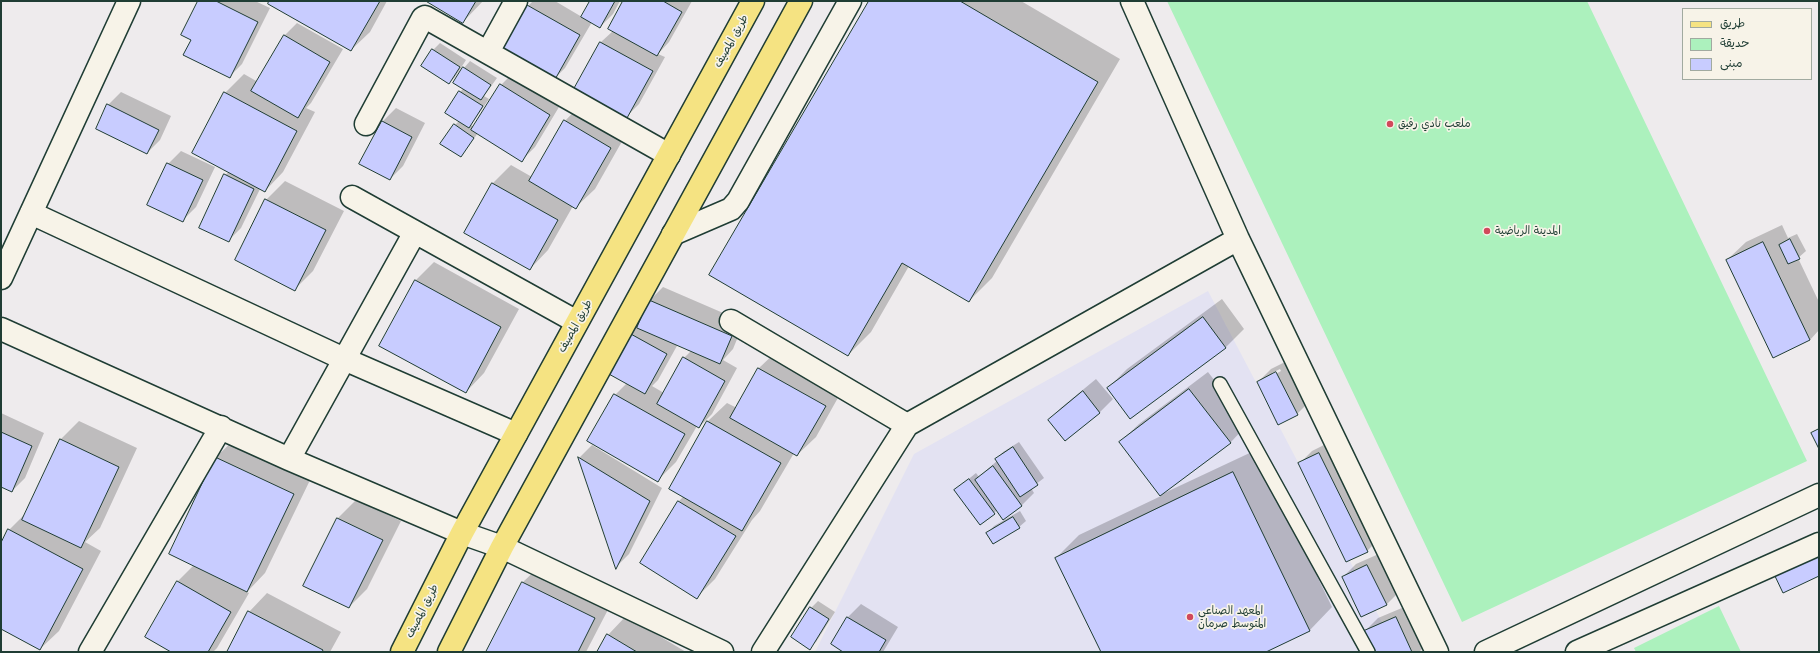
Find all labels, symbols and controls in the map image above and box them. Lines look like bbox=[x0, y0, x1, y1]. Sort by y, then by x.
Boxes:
legend bbox=[1682, 8, 1812, 80]
street label: طريق المصيف bbox=[711, 12, 751, 70]
text: طريق bbox=[1720, 14, 1745, 30]
text: حديقة bbox=[1720, 34, 1749, 50]
text: مبنى bbox=[1720, 54, 1743, 70]
place label: ملعب نادي رفيق bbox=[1398, 117, 1471, 131]
marker: ملعب نادي رفيق bbox=[1385, 119, 1395, 129]
place label: المدينة الرياضية bbox=[1495, 224, 1561, 238]
marker: المدينة الرياضية bbox=[1482, 226, 1492, 236]
street label: طريق المصيف bbox=[555, 297, 595, 355]
street label: طريق المصيف bbox=[403, 582, 441, 640]
place label: المعهد الصناعي المتوسط صرمان bbox=[1198, 604, 1266, 630]
marker: المعهد الصناعي المتوسط صرمان bbox=[1185, 612, 1195, 622]

